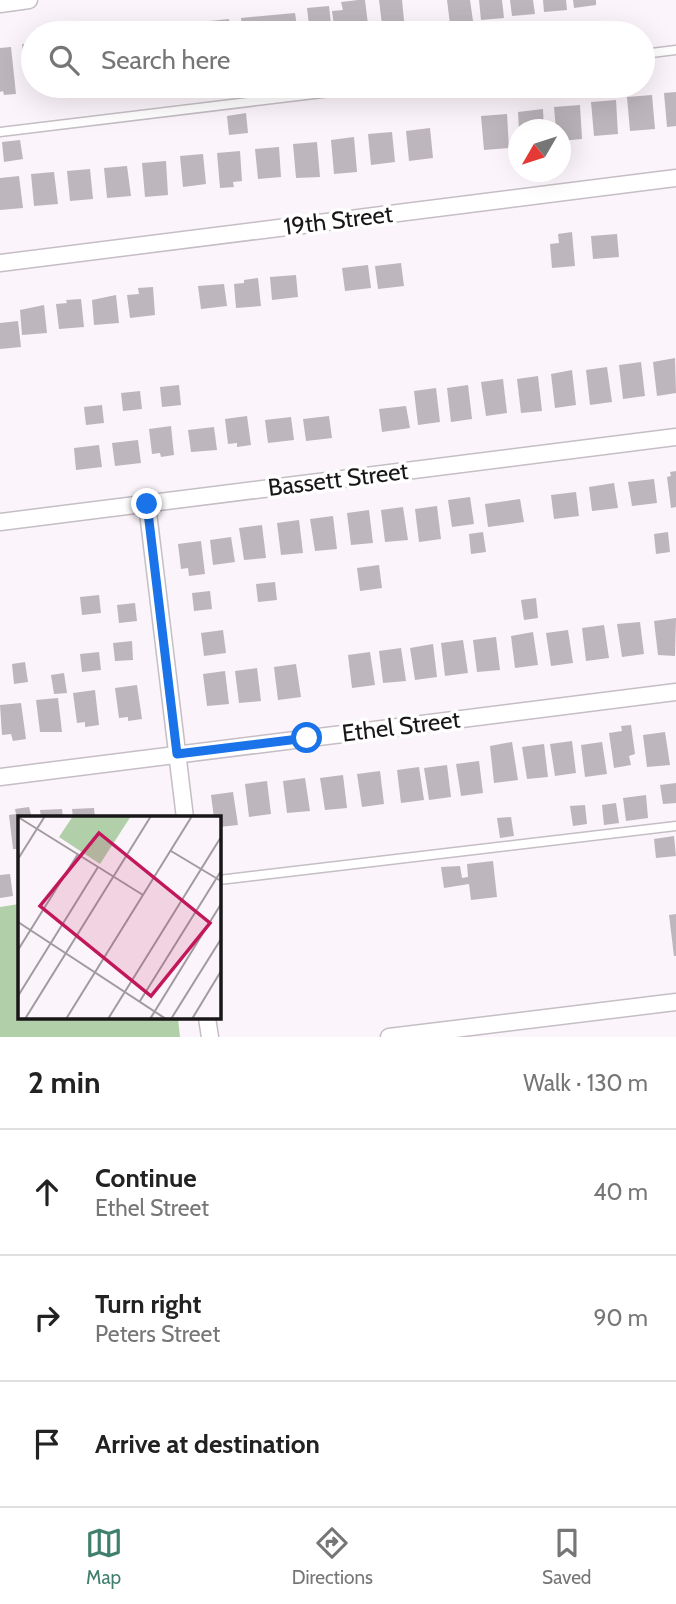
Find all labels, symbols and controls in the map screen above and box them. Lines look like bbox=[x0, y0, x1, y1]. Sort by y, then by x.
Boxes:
search box bbox=[21, 21, 655, 98]
icon: search bbox=[45, 41, 83, 79]
text: Search here bbox=[101, 44, 230, 76]
north arrow bbox=[508, 119, 571, 182]
street label: 19th Street bbox=[282, 199, 394, 241]
street label: Bassett Street bbox=[266, 456, 410, 502]
route end bbox=[131, 488, 162, 519]
street label: Ethel Street bbox=[340, 704, 462, 748]
route start bbox=[291, 722, 322, 753]
inset map bbox=[18, 816, 220, 1020]
text: 2 min bbox=[28, 1064, 100, 1101]
text: Walk · 130 m bbox=[523, 1069, 648, 1097]
text: Continue bbox=[95, 1162, 197, 1194]
icon: ahead bbox=[28, 1173, 66, 1211]
text: 40 m bbox=[593, 1178, 648, 1206]
text: Ethel Street bbox=[95, 1194, 209, 1222]
text: Turn right bbox=[95, 1288, 201, 1320]
icon: right bbox=[28, 1299, 66, 1337]
text: 90 m bbox=[594, 1304, 648, 1332]
text: Peters Street bbox=[95, 1320, 220, 1348]
icon: arrive bbox=[28, 1425, 66, 1463]
text: Arrive at destination bbox=[95, 1428, 320, 1460]
tab: Map bbox=[85, 1524, 123, 1589]
tab: Directions bbox=[292, 1524, 373, 1589]
tab: Saved bbox=[542, 1524, 591, 1589]

